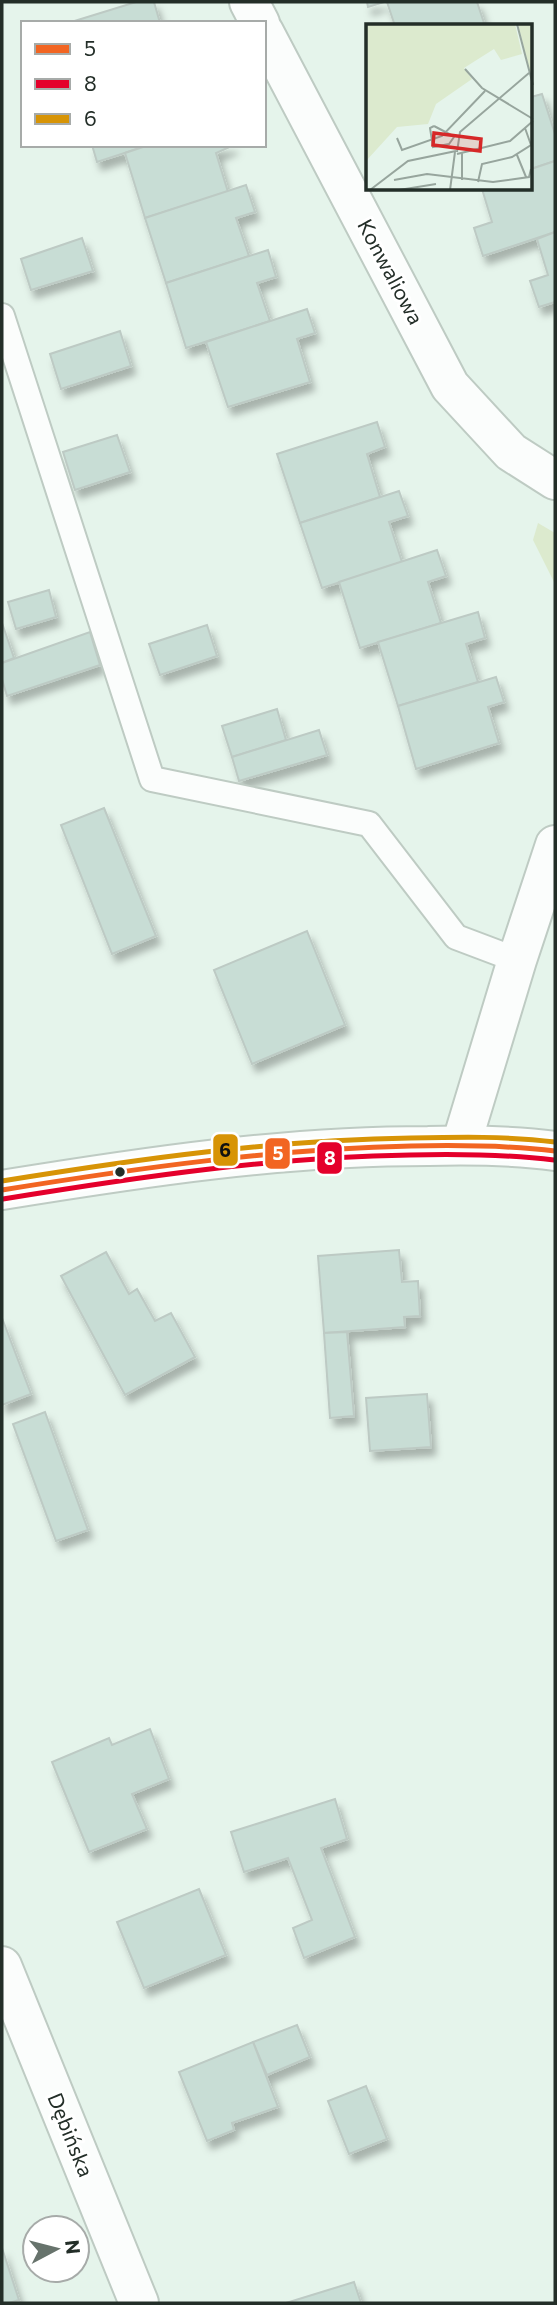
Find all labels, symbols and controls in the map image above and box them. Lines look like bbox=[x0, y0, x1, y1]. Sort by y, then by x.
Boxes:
legend bbox=[21, 21, 266, 147]
inset map bbox=[366, 24, 532, 191]
text: 5 bbox=[84, 35, 96, 60]
text: 8 bbox=[84, 70, 97, 95]
text: 6 bbox=[84, 105, 97, 130]
street label: Konwaliowa bbox=[353, 214, 430, 328]
line badge: 6 bbox=[212, 1133, 239, 1167]
line badge: 5 bbox=[264, 1137, 291, 1170]
text: 6 bbox=[219, 1138, 231, 1161]
text: 5 bbox=[272, 1141, 284, 1164]
line badge: 8 bbox=[316, 1141, 343, 1175]
text: 8 bbox=[324, 1146, 336, 1169]
unlabelled marker bbox=[113, 1165, 127, 1179]
street label: Dębińska bbox=[43, 2089, 100, 2180]
north arrow bbox=[21, 2214, 91, 2284]
text: N bbox=[61, 2238, 86, 2255]

